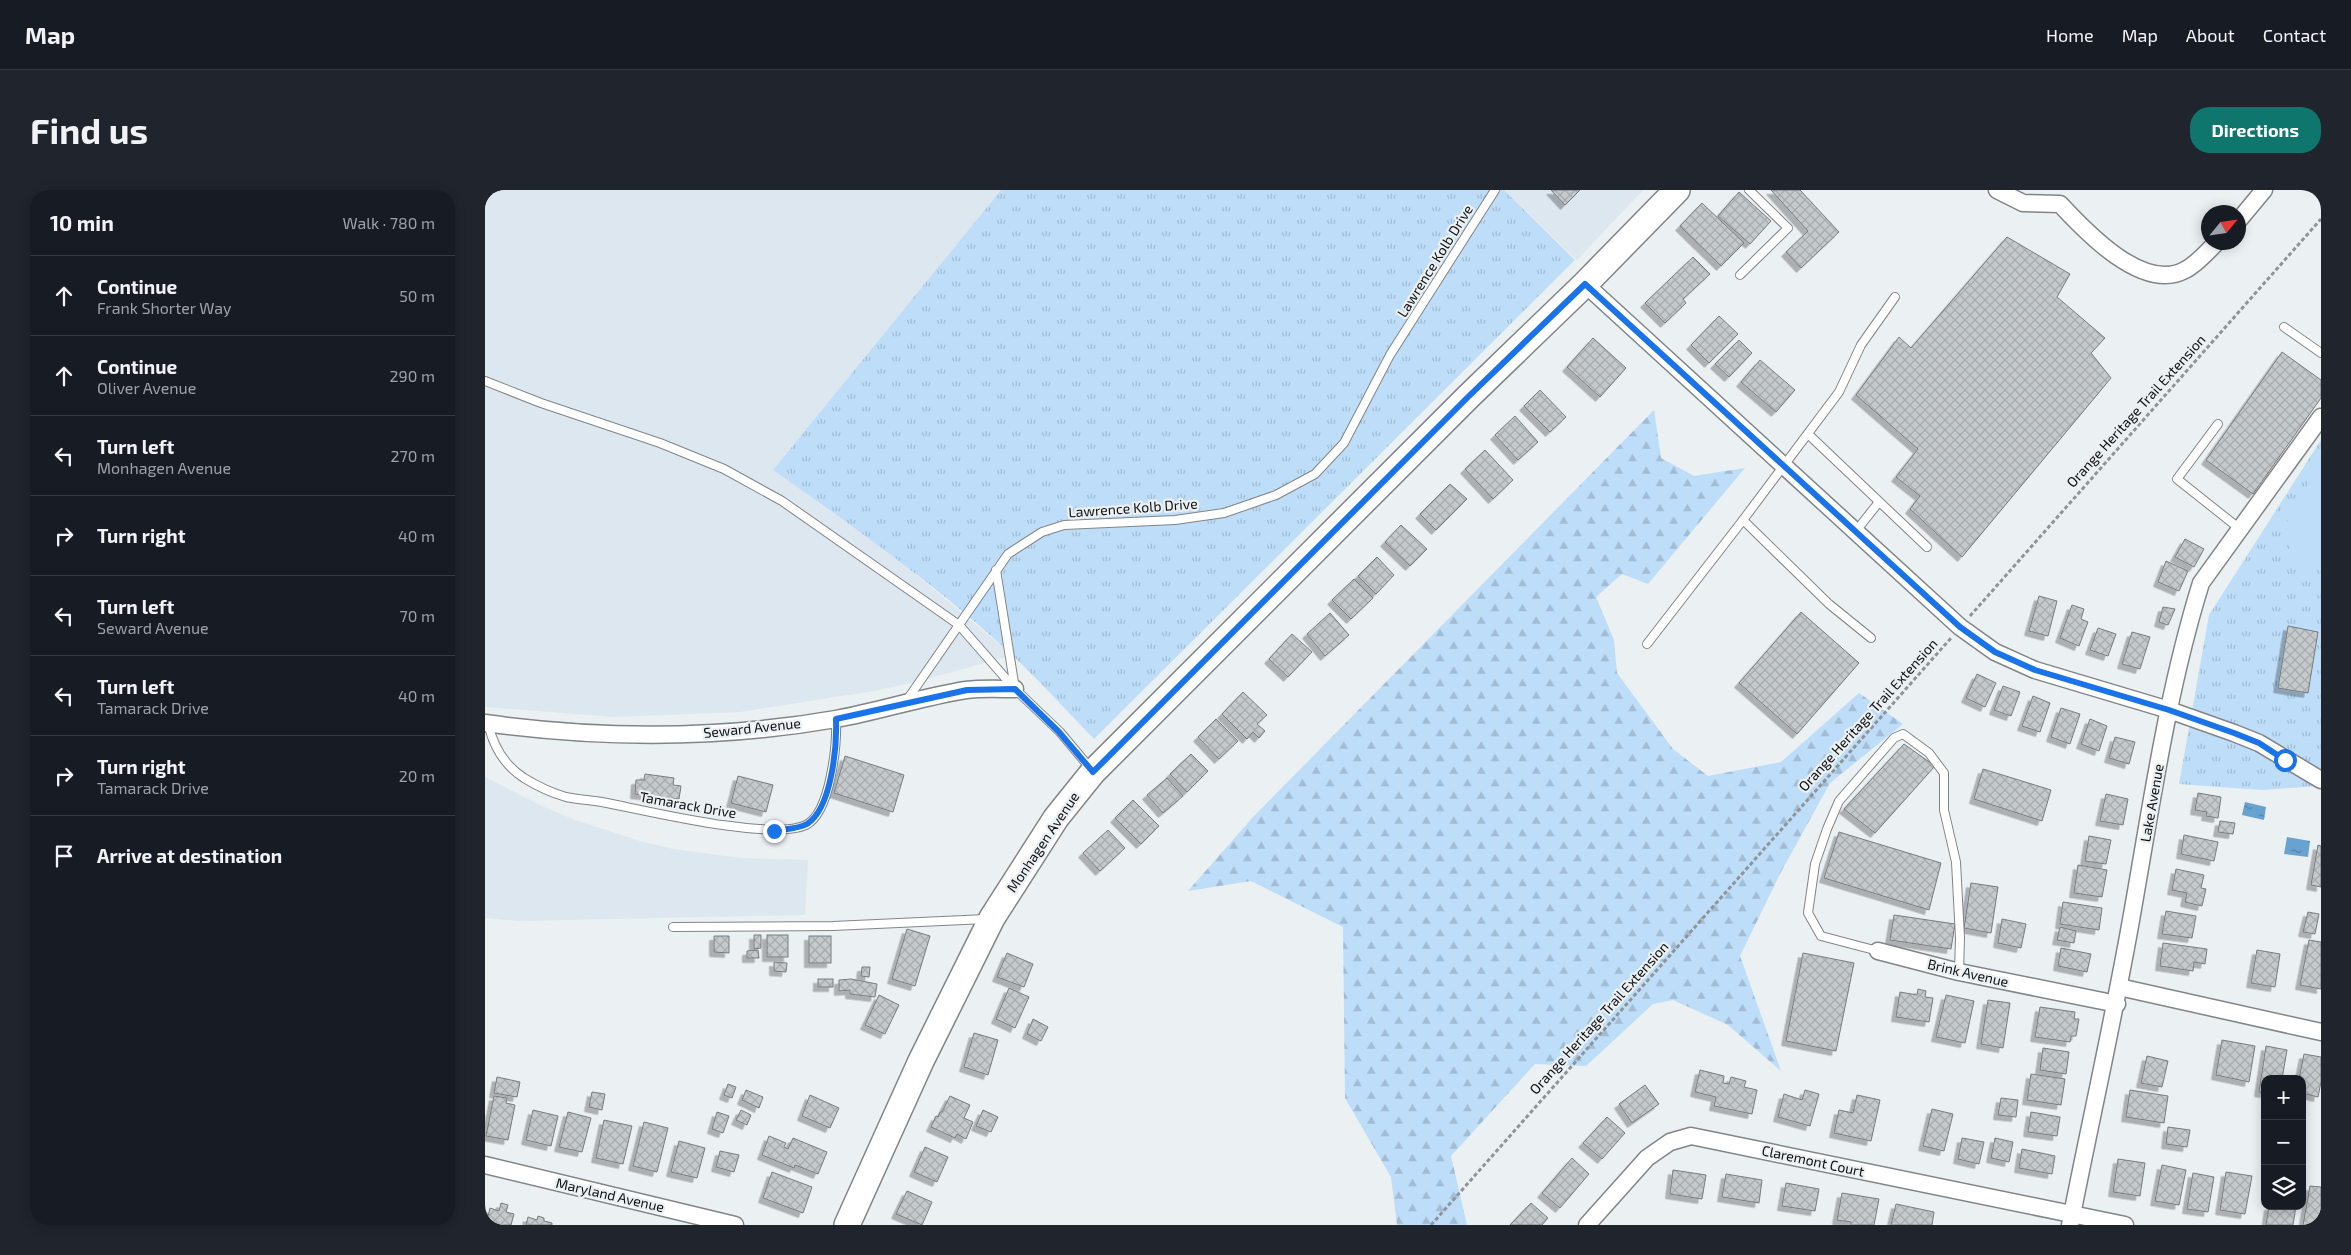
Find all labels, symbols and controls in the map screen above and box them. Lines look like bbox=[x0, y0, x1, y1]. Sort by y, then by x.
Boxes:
text: Map bbox=[25, 20, 75, 49]
text: Home bbox=[2046, 24, 2094, 46]
text: Map bbox=[2122, 24, 2158, 46]
text: About bbox=[2186, 24, 2235, 46]
text: Contact bbox=[2263, 24, 2326, 46]
button: Directions bbox=[2190, 107, 2321, 153]
text: Find us bbox=[30, 109, 148, 151]
street label: Lawrence Kolb Drive bbox=[1393, 201, 1476, 320]
north arrow bbox=[2201, 205, 2246, 250]
text: 10 min bbox=[50, 210, 114, 235]
text: Walk · 780 m bbox=[342, 213, 435, 232]
text: Continue bbox=[97, 275, 177, 298]
icon: ahead bbox=[50, 282, 78, 310]
text: 50 m bbox=[399, 286, 435, 305]
text: Frank Shorter Way bbox=[97, 298, 232, 317]
street label: Orange Heritage Trail Extension bbox=[2063, 331, 2209, 491]
text: Continue bbox=[97, 355, 177, 378]
icon: ahead bbox=[50, 362, 78, 390]
text: 290 m bbox=[390, 366, 435, 385]
text: Oliver Avenue bbox=[97, 378, 196, 397]
text: Turn left bbox=[97, 435, 174, 458]
icon: left bbox=[50, 442, 78, 470]
text: 270 m bbox=[391, 446, 435, 465]
text: Monhagen Avenue bbox=[97, 458, 231, 477]
street label: Lawrence Kolb Drive bbox=[1068, 495, 1198, 520]
icon: right bbox=[50, 522, 78, 550]
text: Turn right bbox=[97, 524, 185, 547]
text: 40 m bbox=[398, 526, 435, 545]
text: Turn left bbox=[97, 595, 174, 618]
icon: left bbox=[50, 602, 78, 630]
text: 70 m bbox=[400, 606, 435, 625]
text: Seward Avenue bbox=[97, 618, 209, 637]
street label: Orange Heritage Trail Extension bbox=[1795, 635, 1941, 795]
text: Turn left bbox=[97, 675, 174, 698]
icon: left bbox=[50, 682, 78, 710]
text: 40 m bbox=[398, 686, 435, 705]
text: Tamarack Drive bbox=[97, 698, 209, 717]
street label: Seward Avenue bbox=[702, 714, 801, 741]
route start bbox=[2274, 749, 2297, 772]
text: Turn right bbox=[97, 755, 185, 778]
icon: right bbox=[50, 762, 78, 790]
street label: Lake Avenue bbox=[2136, 763, 2167, 843]
text: 20 m bbox=[399, 766, 435, 785]
text: Tamarack Drive bbox=[97, 778, 209, 797]
street label: Tamarack Drive bbox=[638, 788, 738, 821]
street label: Monhagen Avenue bbox=[1003, 788, 1082, 895]
route end bbox=[763, 820, 786, 843]
icon: arrive bbox=[50, 842, 78, 870]
text: Arrive at destination bbox=[97, 844, 282, 867]
street label: Orange Heritage Trail Extension bbox=[1526, 938, 1672, 1098]
street label: Brink Avenue bbox=[1926, 955, 2010, 990]
map controls bbox=[2261, 1075, 2306, 1210]
button: + bbox=[2261, 1075, 2306, 1120]
button: − bbox=[2261, 1120, 2306, 1165]
street label: Claremont Court bbox=[1760, 1141, 1866, 1180]
button: layers bbox=[2261, 1165, 2306, 1210]
street label: Maryland Avenue bbox=[554, 1174, 666, 1215]

